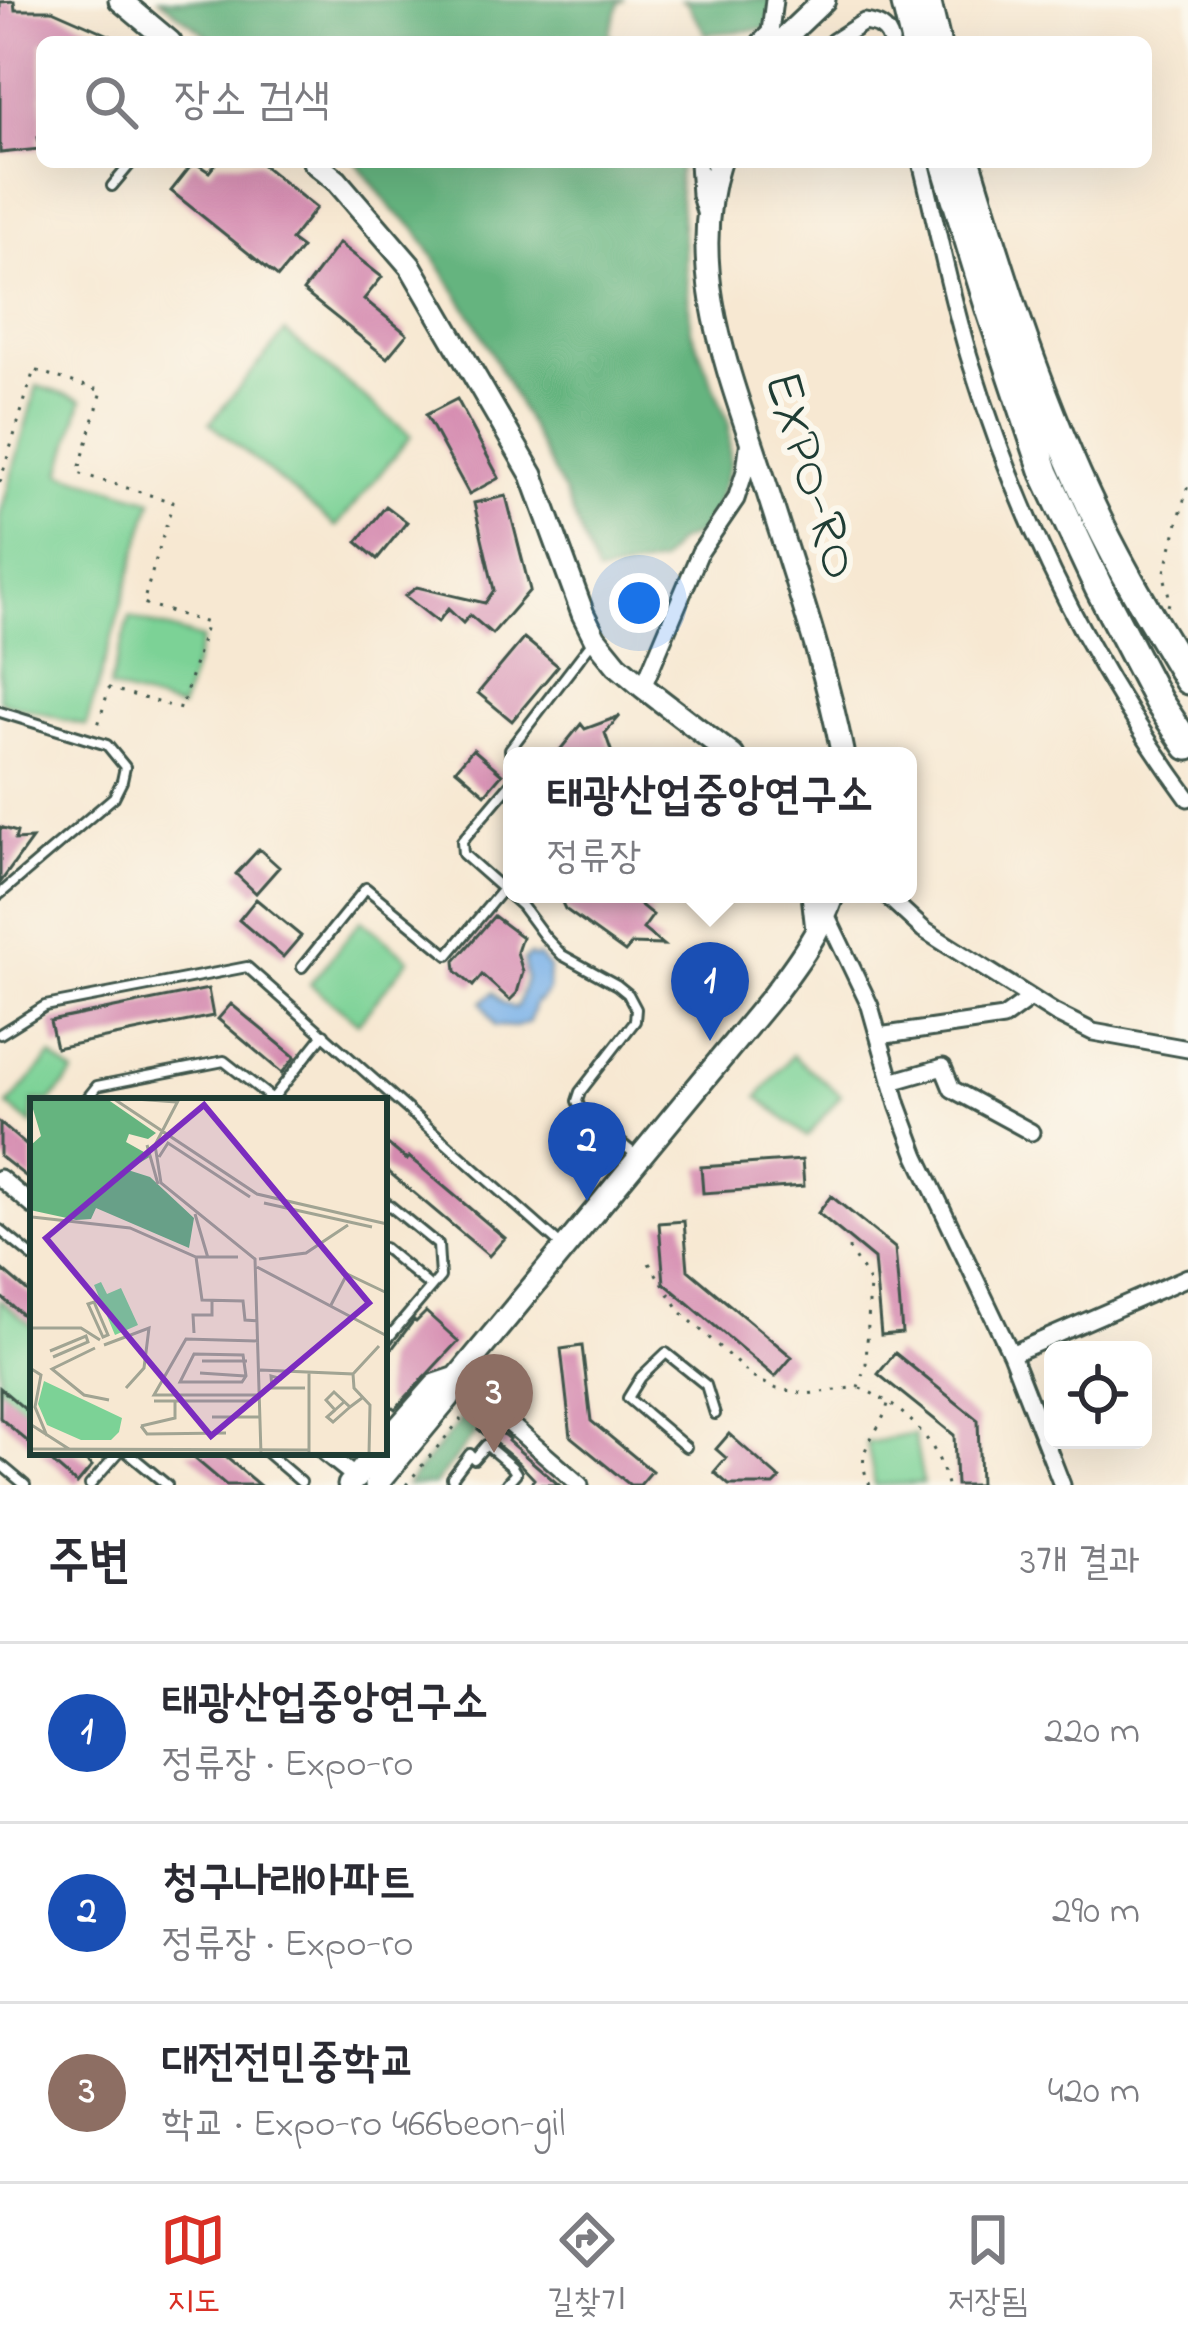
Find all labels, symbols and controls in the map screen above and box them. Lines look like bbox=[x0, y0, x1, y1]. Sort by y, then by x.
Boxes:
search box bbox=[36, 36, 1152, 168]
icon: search bbox=[78, 69, 144, 135]
text: 장소 검색 bbox=[174, 69, 330, 135]
street label: EXPO-RO bbox=[740, 363, 878, 589]
your location bbox=[609, 573, 669, 633]
popup bbox=[503, 747, 917, 903]
text: 태광산업중앙연구소 bbox=[547, 764, 873, 830]
text: 정류장 bbox=[547, 830, 641, 887]
pin: 1 bbox=[671, 942, 749, 1041]
inset map bbox=[30, 1098, 387, 1455]
pin: 2 bbox=[548, 1102, 626, 1201]
map controls bbox=[1044, 1341, 1152, 1449]
button: locate bbox=[1044, 1341, 1152, 1449]
pin: 3 bbox=[455, 1354, 533, 1453]
text: 주변 bbox=[48, 1526, 130, 1601]
text: 3개 결과 bbox=[1020, 1535, 1140, 1592]
text: 태광산업중앙연구소 bbox=[162, 1671, 488, 1737]
text: 1 bbox=[81, 1704, 93, 1761]
text: 220 m bbox=[1044, 1704, 1140, 1761]
text: 정류장 · Expo-ro bbox=[162, 1737, 414, 1794]
text: 청구나래아파트 bbox=[162, 1851, 415, 1917]
text: 2 bbox=[77, 1884, 97, 1941]
text: 290 m bbox=[1052, 1884, 1140, 1941]
text: 정류장 · Expo-ro bbox=[162, 1917, 414, 1974]
text: 대전전민중학교 bbox=[162, 2031, 415, 2097]
text: 3 bbox=[79, 2064, 95, 2121]
text: 420 m bbox=[1048, 2064, 1140, 2121]
text: 학교 · Expo-ro 466beon-gil bbox=[162, 2097, 566, 2154]
tab: 지도 bbox=[160, 2207, 226, 2327]
tab: 길찾기 bbox=[547, 2207, 627, 2327]
tab: 저장됨 bbox=[948, 2207, 1028, 2327]

